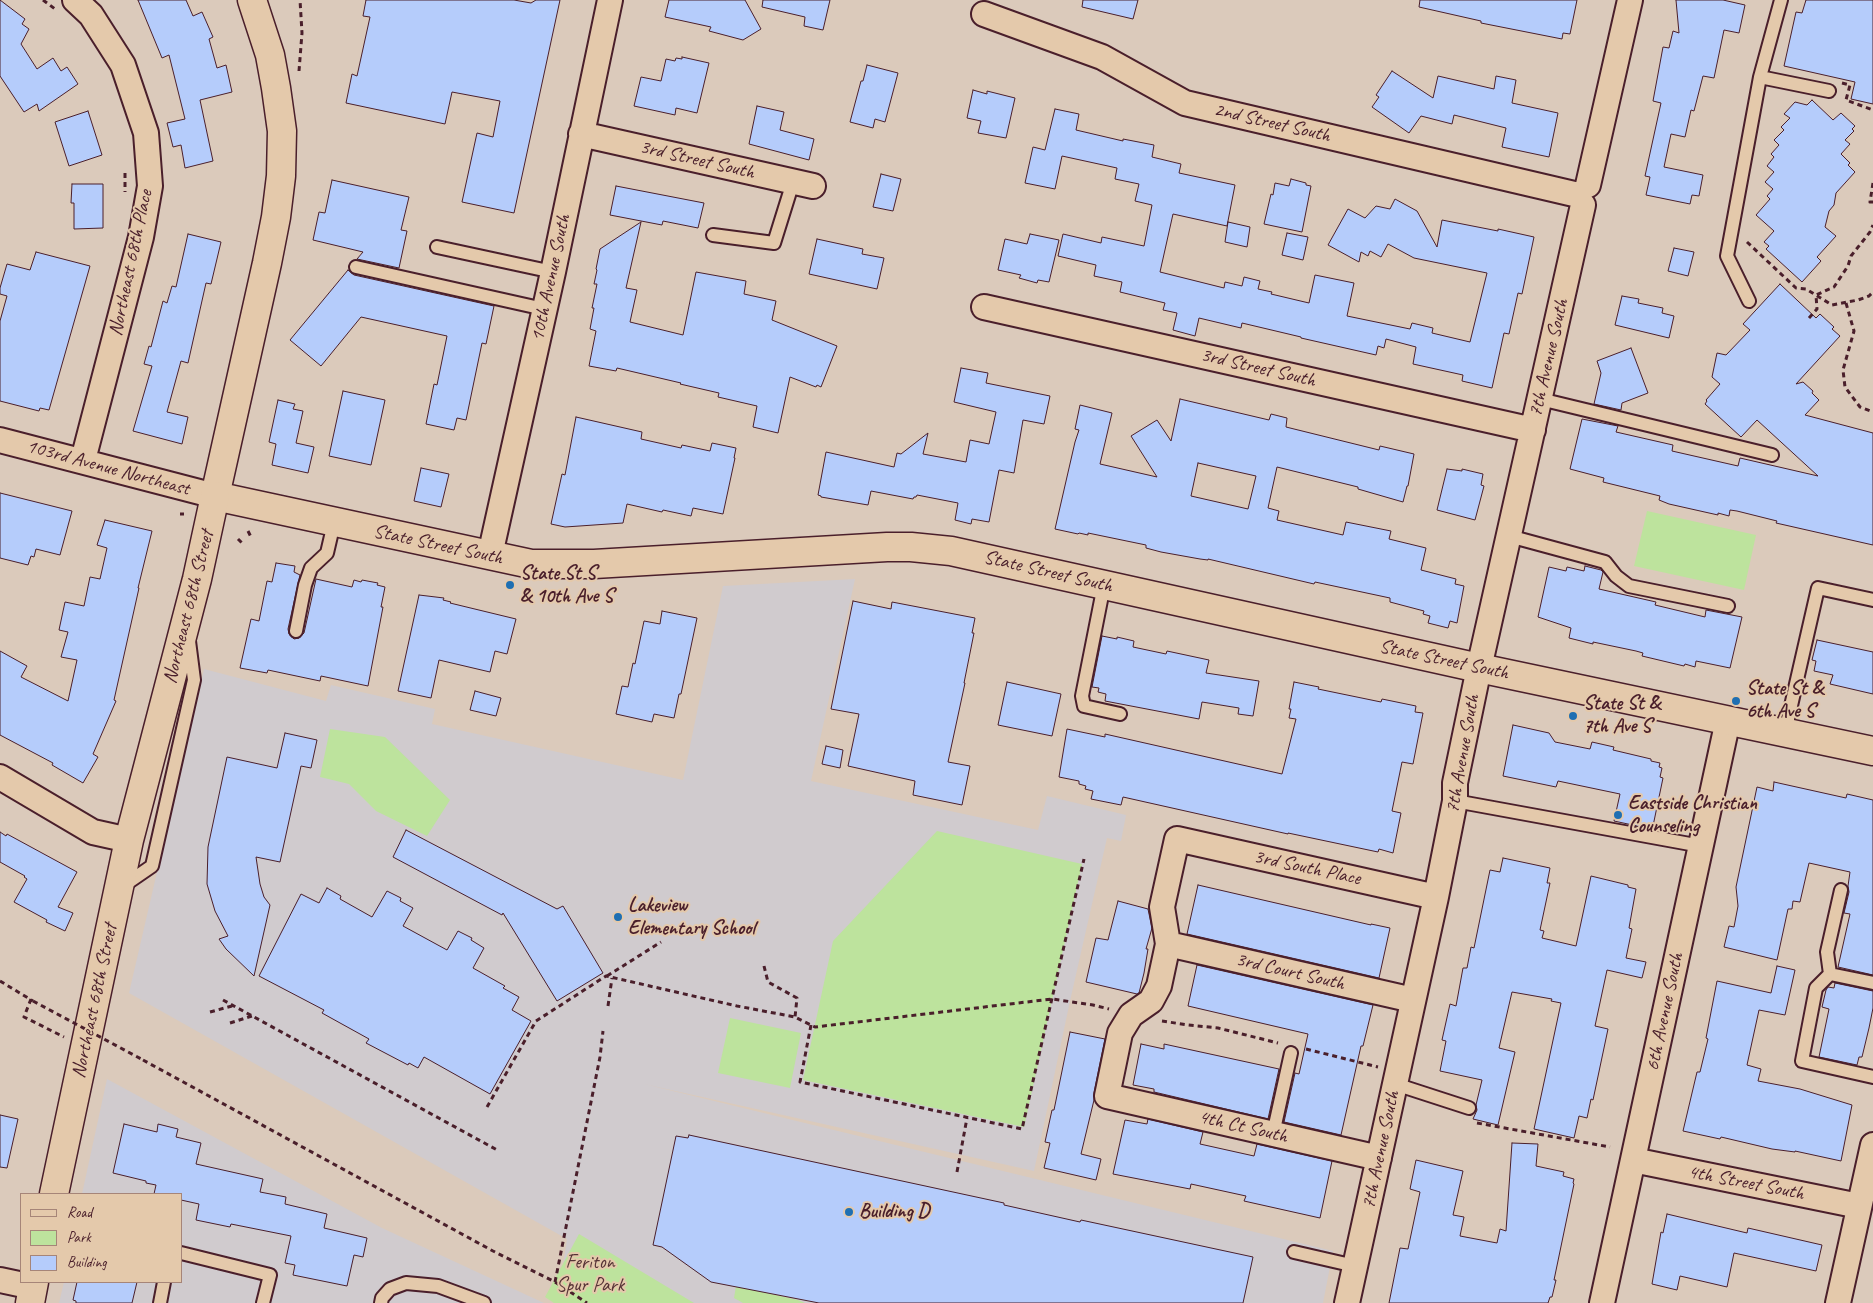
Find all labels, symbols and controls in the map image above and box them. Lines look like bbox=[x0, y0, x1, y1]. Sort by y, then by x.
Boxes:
street label: 2nd Street South bbox=[1211, 98, 1333, 148]
street label: 3rd Street South bbox=[637, 135, 757, 185]
street label: Northeast 68th Place bbox=[104, 188, 158, 338]
street label: 10th Avenue South bbox=[526, 212, 576, 344]
street label: 7th Avenue South bbox=[1524, 297, 1574, 419]
street label: 3rd Street South bbox=[1198, 343, 1318, 393]
street label: 103rd Avenue Northeast bbox=[24, 435, 192, 501]
street label: State Street South bbox=[371, 520, 505, 570]
street label: Northeast 68th Street bbox=[158, 528, 220, 686]
street label: State Street South bbox=[981, 546, 1115, 598]
place label: State St S & 10th Ave S bbox=[520, 562, 613, 609]
marker: State St S & 10th Ave S bbox=[504, 579, 516, 591]
street label: State Street South bbox=[1377, 635, 1511, 685]
place label: State St & 6th Ave S bbox=[1746, 677, 1823, 724]
place label: State St & 7th Ave S bbox=[1583, 692, 1660, 739]
street label: 7th Avenue South bbox=[1441, 693, 1485, 815]
marker: State St & 6th Ave S bbox=[1730, 695, 1742, 707]
marker: State St & 7th Ave S bbox=[1567, 710, 1579, 722]
place label: Eastside Christian Counseling bbox=[1628, 792, 1757, 839]
marker: Eastside Christian Counseling bbox=[1612, 809, 1624, 821]
street label: 3rd South Place bbox=[1251, 845, 1363, 891]
place label: Lakeview Elementary School bbox=[628, 894, 755, 941]
marker: Lakeview Elementary School bbox=[612, 911, 624, 923]
street label: Northeast 68th Street bbox=[67, 922, 123, 1080]
street label: 3rd Court South bbox=[1233, 948, 1347, 996]
street label: 6th Avenue South bbox=[1641, 951, 1689, 1073]
street label: 7th Avenue South bbox=[1357, 1089, 1405, 1211]
street label: 4th Ct South bbox=[1196, 1105, 1290, 1149]
street label: 4th Street South bbox=[1686, 1160, 1806, 1206]
legend bbox=[20, 1193, 182, 1283]
place label: Building D bbox=[859, 1200, 929, 1224]
text: Road bbox=[67, 1203, 92, 1222]
marker: Building D bbox=[843, 1206, 855, 1218]
text: Park bbox=[67, 1228, 91, 1247]
park label: Feriton Spur Park bbox=[556, 1251, 624, 1298]
text: Building bbox=[67, 1253, 106, 1272]

